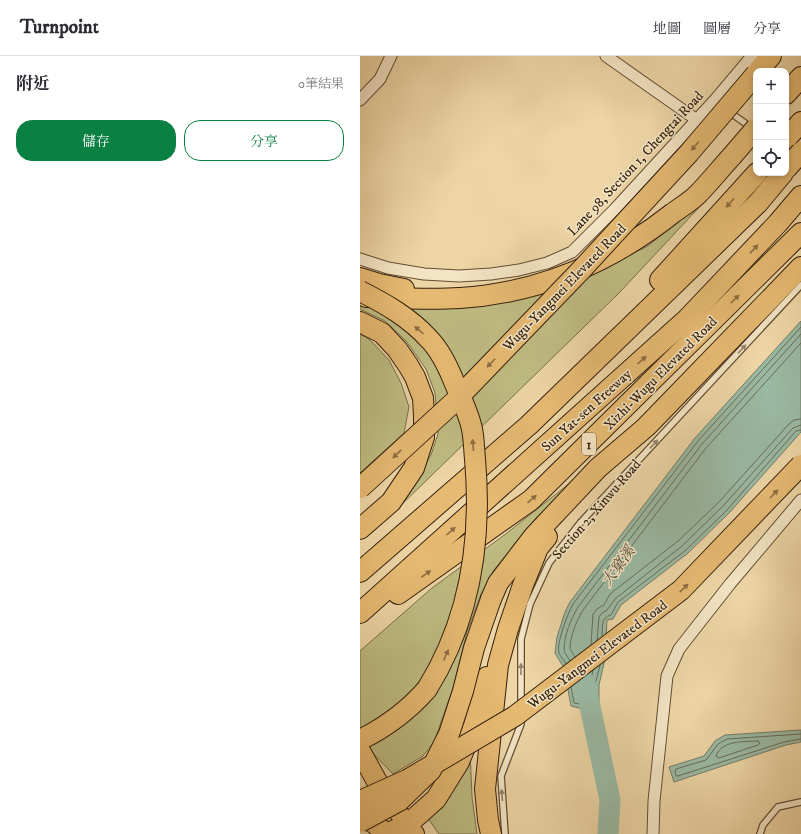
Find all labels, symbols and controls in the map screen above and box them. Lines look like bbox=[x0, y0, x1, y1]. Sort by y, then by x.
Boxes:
text: Turnpoint bbox=[20, 16, 99, 39]
text: 地圖 bbox=[653, 20, 681, 38]
text: 圖層 bbox=[703, 20, 731, 38]
text: 分享 bbox=[753, 20, 781, 38]
map controls bbox=[753, 68, 789, 176]
button: + bbox=[753, 68, 789, 104]
text: 附近 bbox=[16, 73, 50, 95]
text: 0筆結果 bbox=[298, 76, 344, 92]
street label: Lane 98, Section 1, Chengtai Road bbox=[564, 87, 708, 240]
button: − bbox=[753, 104, 789, 140]
button: 儲存 bbox=[16, 120, 176, 161]
button: 分享 bbox=[184, 120, 344, 161]
button: locate bbox=[753, 140, 789, 176]
one-way arrow bbox=[690, 141, 699, 152]
one-way arrow bbox=[726, 198, 735, 208]
street label: Wugu-Yangmei Elevated Road bbox=[498, 220, 630, 356]
one-way arrow bbox=[749, 244, 759, 254]
one-way arrow bbox=[730, 294, 740, 304]
street label: Xizhi-Wugu Elevated Road bbox=[600, 313, 721, 434]
one-way arrow bbox=[415, 326, 424, 335]
one-way arrow bbox=[738, 343, 747, 354]
one-way arrow bbox=[637, 355, 647, 364]
one-way arrow bbox=[486, 358, 495, 368]
street label: Sun Yat-sen Freeway bbox=[538, 365, 636, 456]
road number: 1 bbox=[582, 433, 596, 455]
one-way arrow bbox=[470, 439, 477, 452]
one-way arrow bbox=[649, 439, 659, 449]
one-way arrow bbox=[393, 449, 402, 458]
street label: Section 2, Xinwu Road bbox=[548, 456, 645, 563]
one-way arrow bbox=[769, 489, 779, 499]
one-way arrow bbox=[527, 494, 538, 503]
one-way arrow bbox=[447, 527, 456, 536]
water label: 大窠溪 bbox=[597, 541, 640, 590]
one-way arrow bbox=[421, 570, 432, 578]
one-way arrow bbox=[679, 583, 689, 593]
street label: Wugu-Yangmei Elevated Road bbox=[523, 596, 671, 714]
one-way arrow bbox=[443, 649, 449, 661]
one-way arrow bbox=[518, 662, 524, 675]
one-way arrow bbox=[499, 789, 506, 801]

